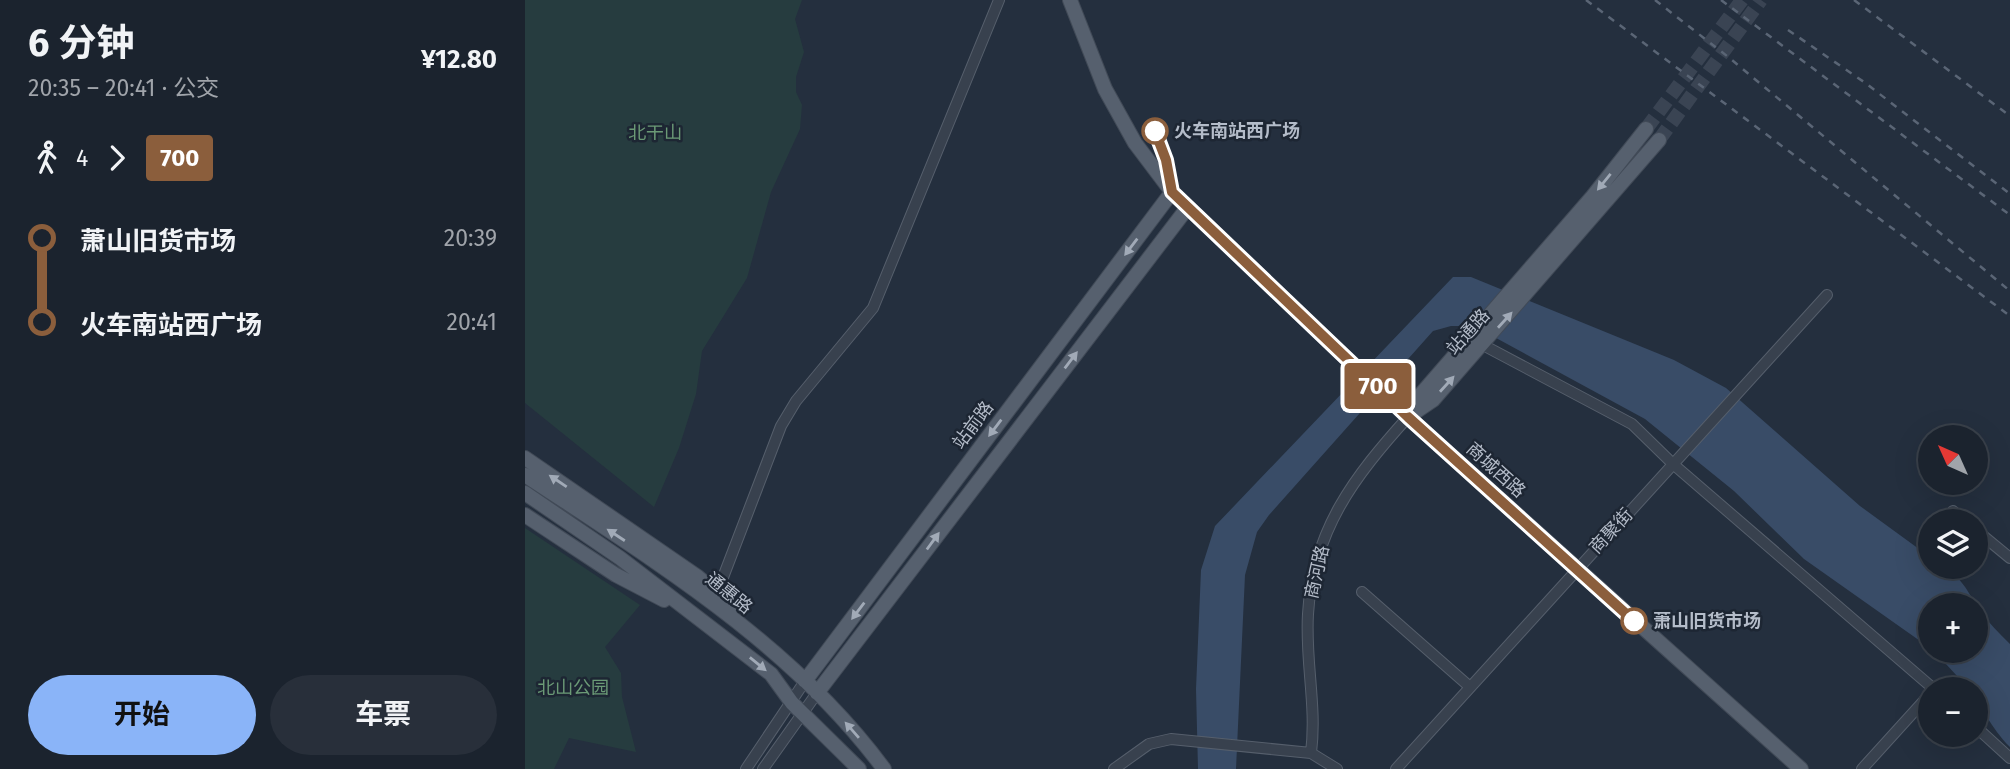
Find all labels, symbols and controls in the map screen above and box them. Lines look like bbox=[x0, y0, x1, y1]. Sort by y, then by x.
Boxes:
text: 6 分钟 bbox=[28, 20, 134, 66]
text: ¥12.80 bbox=[421, 44, 497, 75]
text: 20:35 – 20:41 · 公交 bbox=[28, 74, 219, 102]
marker: 火车南站西广场 bbox=[1142, 118, 1168, 144]
place label: 火车南站西广场 bbox=[1174, 120, 1300, 142]
park label: 北干山 bbox=[628, 122, 682, 144]
icon: walk bbox=[28, 139, 66, 177]
icon: forward bbox=[98, 139, 136, 177]
text: 4 bbox=[76, 144, 88, 172]
text: 700 bbox=[160, 144, 199, 172]
one-way arrow bbox=[1597, 174, 1612, 191]
text: 20:39 bbox=[444, 224, 497, 252]
text: 萧山旧货市场 bbox=[80, 226, 236, 257]
one-way arrow bbox=[1124, 237, 1139, 255]
street label: 站通路 bbox=[1442, 305, 1494, 359]
text: 20:41 bbox=[447, 308, 497, 336]
text: 火车南站西广场 bbox=[80, 310, 262, 341]
one-way arrow bbox=[1497, 311, 1513, 329]
one-way arrow bbox=[1063, 351, 1077, 369]
line badge: 700 bbox=[1338, 363, 1418, 409]
text: 700 bbox=[1358, 372, 1398, 400]
one-way arrow bbox=[1439, 376, 1455, 393]
street label: 站前路 bbox=[948, 397, 998, 453]
one-way arrow bbox=[987, 419, 1002, 437]
north arrow bbox=[1918, 425, 1988, 495]
map controls bbox=[1918, 425, 1988, 747]
street label: 商城西路 bbox=[1462, 438, 1530, 502]
one-way arrow bbox=[548, 474, 568, 487]
street label: 商聚街 bbox=[1585, 504, 1637, 558]
button: layers bbox=[1918, 509, 1988, 579]
one-way arrow bbox=[606, 529, 625, 542]
one-way arrow bbox=[926, 532, 940, 550]
street label: 商河路 bbox=[1300, 543, 1334, 601]
street label: 通惠路 bbox=[701, 567, 757, 619]
button: + bbox=[1918, 593, 1988, 663]
one-way arrow bbox=[851, 601, 866, 619]
marker: 萧山旧货市场 bbox=[1621, 608, 1647, 634]
place label: 萧山旧货市场 bbox=[1653, 610, 1761, 632]
one-way arrow bbox=[748, 656, 766, 671]
button: 开始 bbox=[28, 675, 256, 755]
button: 车票 bbox=[270, 675, 497, 755]
park label: 北山公园 bbox=[537, 677, 609, 699]
button: − bbox=[1918, 677, 1988, 747]
one-way arrow bbox=[844, 721, 860, 739]

